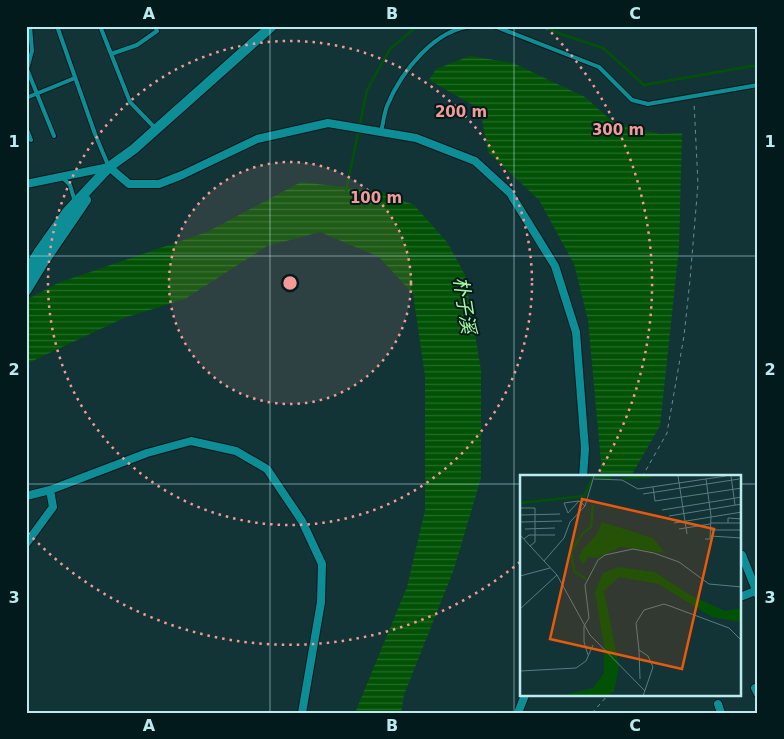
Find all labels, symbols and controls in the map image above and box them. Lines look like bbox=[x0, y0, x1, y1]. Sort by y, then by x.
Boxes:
text: A bbox=[143, 4, 156, 23]
text: B bbox=[386, 4, 398, 23]
text: C bbox=[629, 4, 641, 23]
text: 200 m bbox=[435, 103, 487, 121]
text: 300 m bbox=[592, 121, 644, 139]
text: 1 bbox=[8, 132, 20, 151]
text: 1 bbox=[764, 132, 776, 151]
text: 100 m bbox=[350, 189, 402, 207]
centre of rings bbox=[281, 274, 299, 292]
water label: 朴子溪 bbox=[450, 275, 481, 338]
text: 2 bbox=[8, 360, 20, 379]
text: 2 bbox=[764, 360, 776, 379]
inset map bbox=[520, 475, 742, 696]
text: 3 bbox=[8, 588, 20, 607]
text: 3 bbox=[764, 588, 776, 607]
text: A bbox=[143, 716, 156, 735]
text: B bbox=[386, 716, 398, 735]
text: C bbox=[629, 716, 641, 735]

